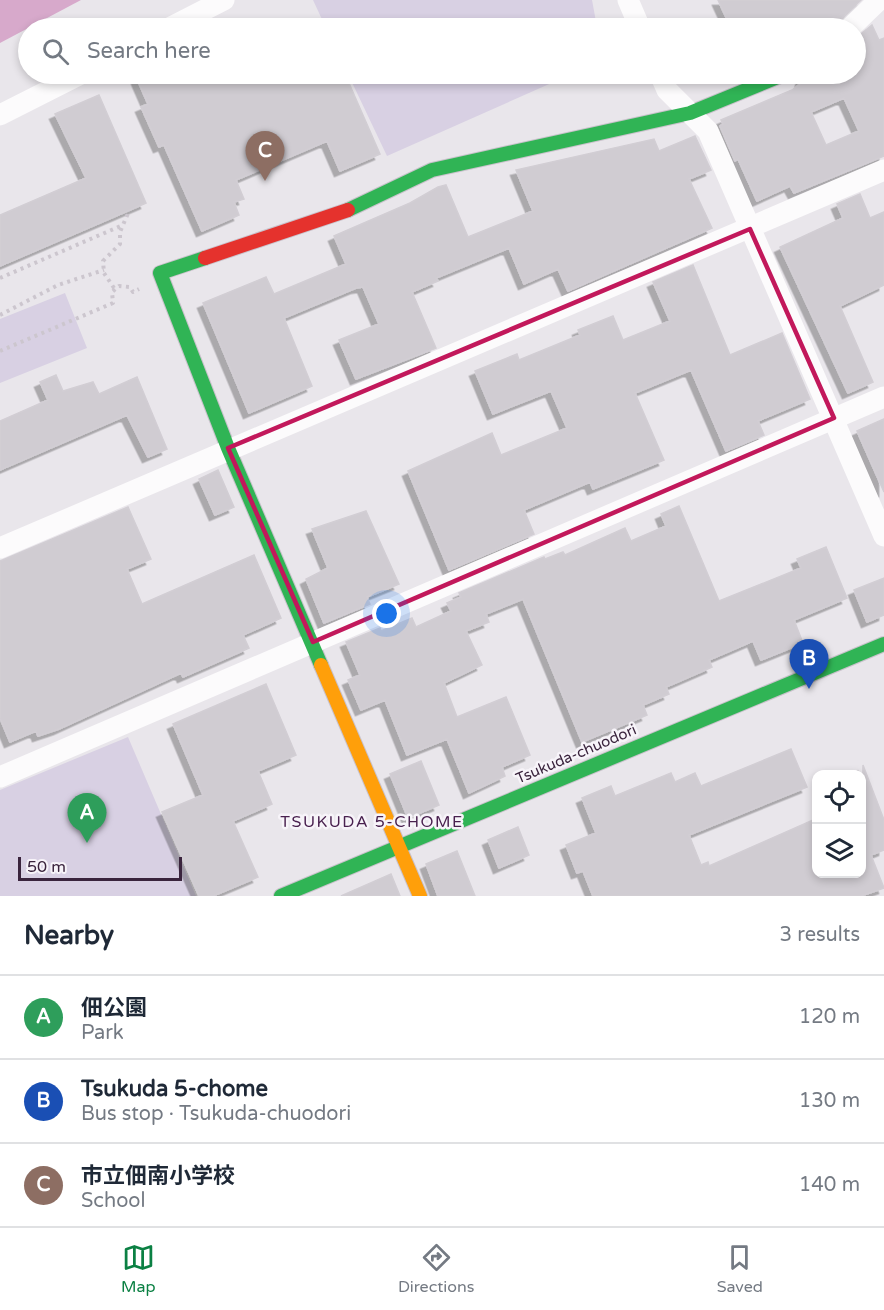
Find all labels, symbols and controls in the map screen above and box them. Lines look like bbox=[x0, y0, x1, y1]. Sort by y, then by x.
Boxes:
search box bbox=[18, 18, 866, 84]
icon: search bbox=[39, 35, 72, 68]
text: Search here bbox=[87, 38, 211, 64]
pin: C bbox=[246, 132, 284, 181]
your location bbox=[372, 599, 401, 628]
pin: B bbox=[790, 640, 828, 689]
street label: Tsukuda-chuodori bbox=[513, 721, 639, 787]
map controls bbox=[812, 770, 866, 878]
button: locate bbox=[812, 770, 866, 824]
pin: A bbox=[68, 794, 106, 843]
district label: TSUKUDA 5-CHOME bbox=[280, 812, 464, 832]
button: layers bbox=[812, 824, 866, 878]
scale bar bbox=[18, 854, 182, 882]
text: 50 m bbox=[27, 857, 66, 877]
text: Nearby bbox=[24, 920, 114, 951]
text: 3 results bbox=[780, 923, 860, 947]
text: 佃公園 bbox=[81, 995, 147, 1021]
text: A bbox=[36, 1005, 51, 1029]
text: 120 m bbox=[799, 1005, 860, 1029]
text: Park bbox=[81, 1021, 124, 1045]
text: Tsukuda 5-chome bbox=[81, 1076, 268, 1102]
text: B bbox=[37, 1089, 50, 1113]
text: 130 m bbox=[799, 1089, 860, 1113]
text: Bus stop · Tsukuda-chuodori bbox=[81, 1102, 351, 1126]
text: 市立佃南小学校 bbox=[81, 1163, 235, 1189]
text: C bbox=[37, 1173, 50, 1197]
text: 140 m bbox=[799, 1173, 860, 1197]
text: School bbox=[81, 1189, 145, 1213]
tab: Map bbox=[121, 1241, 156, 1297]
tab: Directions bbox=[398, 1241, 474, 1297]
tab: Saved bbox=[717, 1241, 763, 1297]

